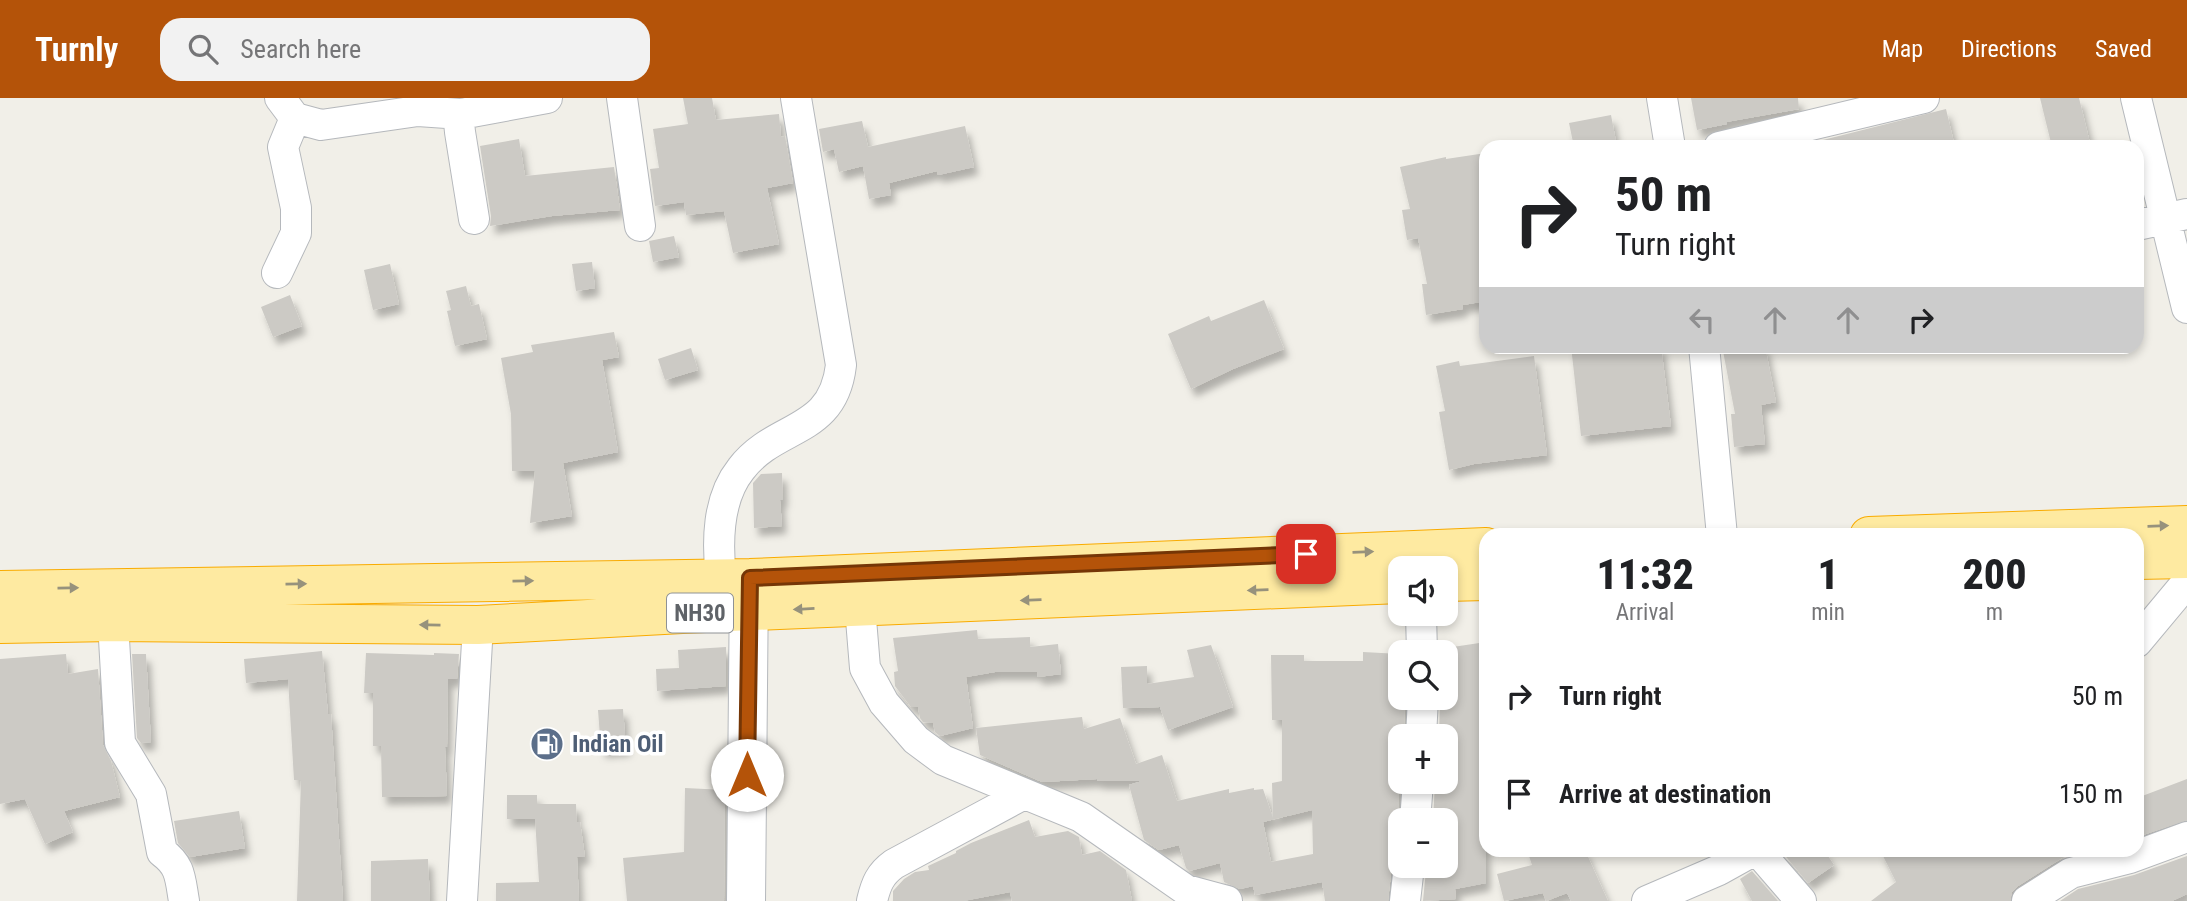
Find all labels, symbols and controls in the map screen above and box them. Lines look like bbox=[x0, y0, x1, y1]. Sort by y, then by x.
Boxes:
search box bbox=[160, 18, 650, 81]
text: Turnly bbox=[35, 30, 118, 69]
icon: search bbox=[184, 30, 222, 68]
text: Search here bbox=[240, 34, 361, 64]
text: Map bbox=[1882, 35, 1923, 63]
text: Directions bbox=[1961, 35, 2057, 63]
text: Saved bbox=[2095, 35, 2152, 63]
text: 50 m bbox=[1615, 166, 1712, 223]
icon: right bbox=[1500, 168, 1591, 259]
text: Turn right bbox=[1615, 225, 1736, 263]
icon: left bbox=[1683, 301, 1721, 339]
icon: ahead bbox=[1756, 301, 1794, 339]
icon: ahead bbox=[1829, 301, 1867, 339]
icon: right bbox=[1902, 301, 1940, 339]
one-way arrow bbox=[2147, 521, 2169, 532]
pin bbox=[1276, 524, 1336, 584]
icon: arrive bbox=[1287, 535, 1325, 573]
one-way arrow bbox=[1352, 546, 1374, 557]
text: 11:32 bbox=[1596, 550, 1694, 599]
text: 1 bbox=[1817, 550, 1839, 599]
text: 200 bbox=[1962, 550, 2027, 599]
map controls bbox=[1388, 556, 1458, 878]
button: sound bbox=[1388, 556, 1458, 626]
one-way arrow bbox=[512, 576, 534, 587]
one-way arrow bbox=[285, 579, 307, 590]
one-way arrow bbox=[57, 583, 79, 594]
one-way arrow bbox=[1247, 585, 1269, 596]
road number: NH30 bbox=[667, 593, 733, 632]
one-way arrow bbox=[1020, 594, 1042, 605]
text: Arrival bbox=[1616, 599, 1674, 626]
text: min bbox=[1811, 599, 1845, 626]
text: m bbox=[1986, 599, 2003, 626]
one-way arrow bbox=[793, 604, 815, 615]
one-way arrow bbox=[418, 619, 440, 631]
button: search bbox=[1388, 640, 1458, 710]
icon: right bbox=[1500, 677, 1538, 715]
text: Turn right bbox=[1559, 681, 1661, 711]
text: 50 m bbox=[2072, 681, 2123, 711]
button: + bbox=[1388, 724, 1458, 794]
fuel station icon: Indian Oil bbox=[528, 725, 566, 763]
place label: Indian Oil bbox=[572, 730, 663, 758]
position arrow bbox=[710, 738, 784, 812]
icon: arrive bbox=[1500, 775, 1538, 813]
text: Arrive at destination bbox=[1559, 779, 1771, 809]
text: 150 m bbox=[2059, 779, 2123, 809]
button: − bbox=[1388, 808, 1458, 878]

